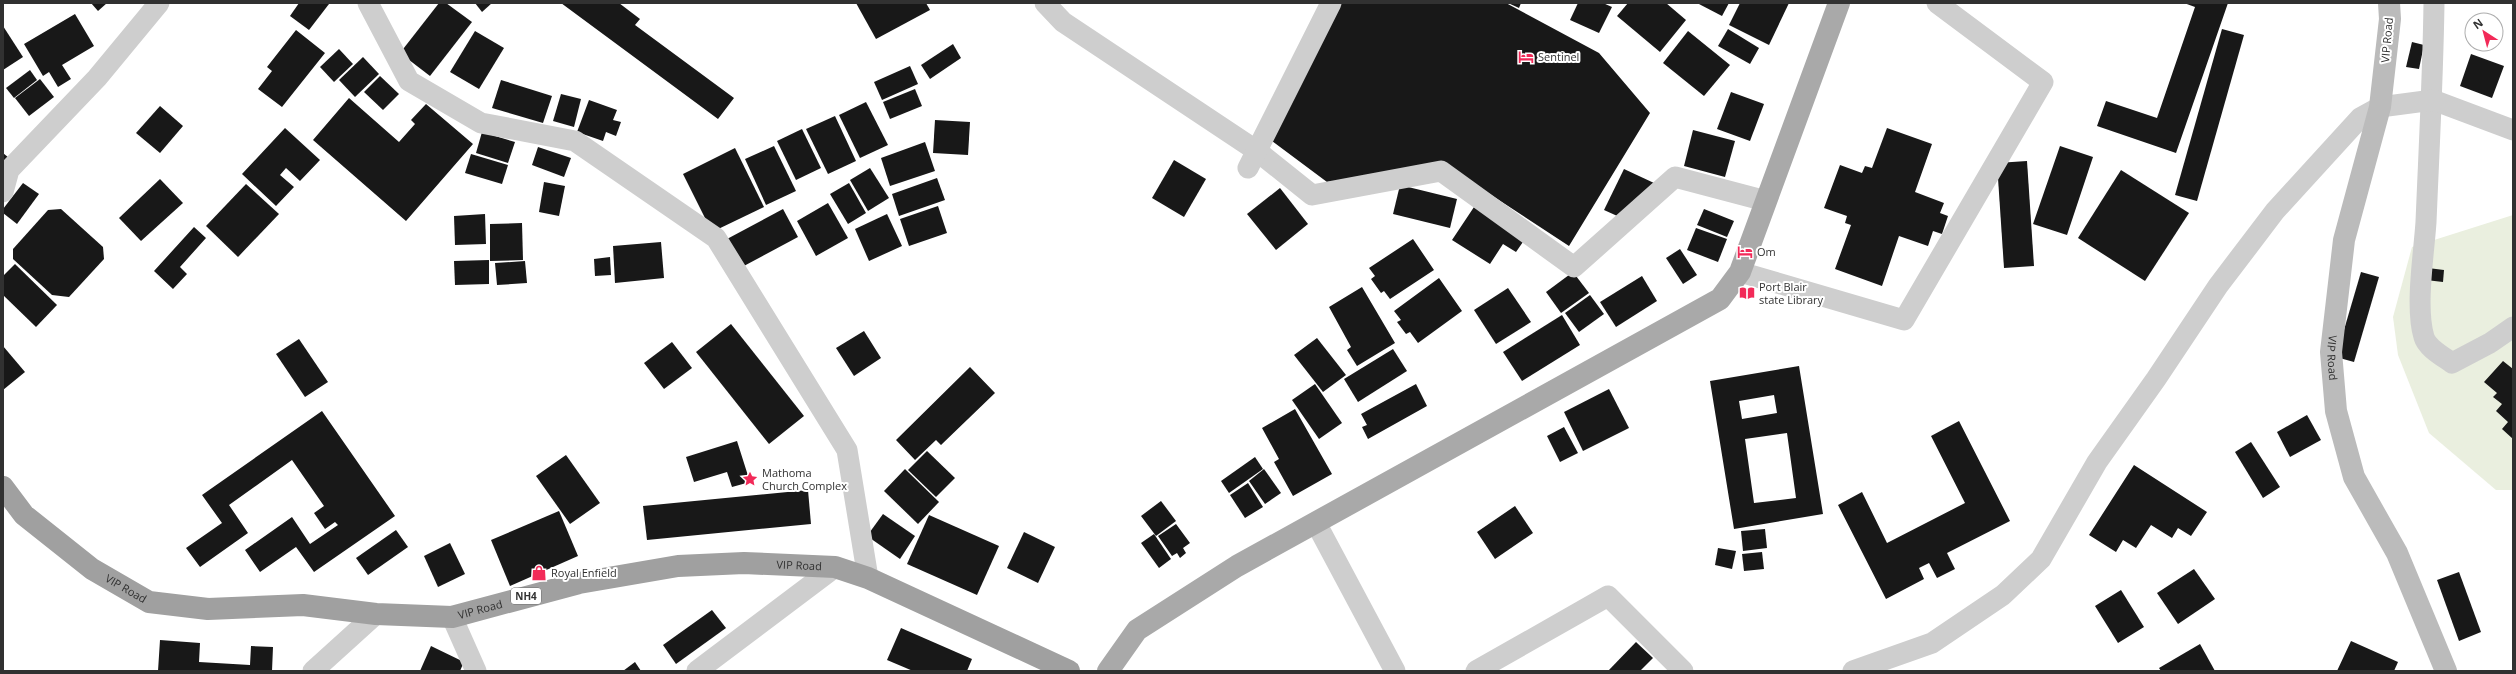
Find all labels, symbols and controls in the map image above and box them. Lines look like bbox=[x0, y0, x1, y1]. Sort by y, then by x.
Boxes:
north arrow bbox=[2464, 12, 2504, 52]
text: N bbox=[2470, 15, 2486, 32]
street label: VIP Road bbox=[2377, 17, 2396, 63]
hotel icon: Sentinel bbox=[1517, 48, 1535, 66]
place label: Sentinel bbox=[1538, 49, 1579, 64]
hotel icon: Om bbox=[1736, 243, 1754, 261]
place label: Om bbox=[1757, 244, 1776, 259]
place label: Port Blair state Library bbox=[1759, 279, 1824, 307]
library icon: Port Blair state Library bbox=[1738, 284, 1756, 302]
street label: VIP Road bbox=[2324, 334, 2341, 381]
place label: Mathoma Church Complex bbox=[762, 465, 847, 493]
place icon: Mathoma Church Complex bbox=[741, 470, 759, 488]
street label: VIP Road bbox=[776, 556, 822, 573]
shop icon: Royal Enfield bbox=[530, 564, 548, 582]
place label: Royal Enfield bbox=[551, 565, 617, 580]
street label: VIP Road bbox=[103, 570, 150, 606]
road number: NH4 bbox=[511, 588, 541, 604]
street label: VIP Road bbox=[456, 596, 504, 622]

